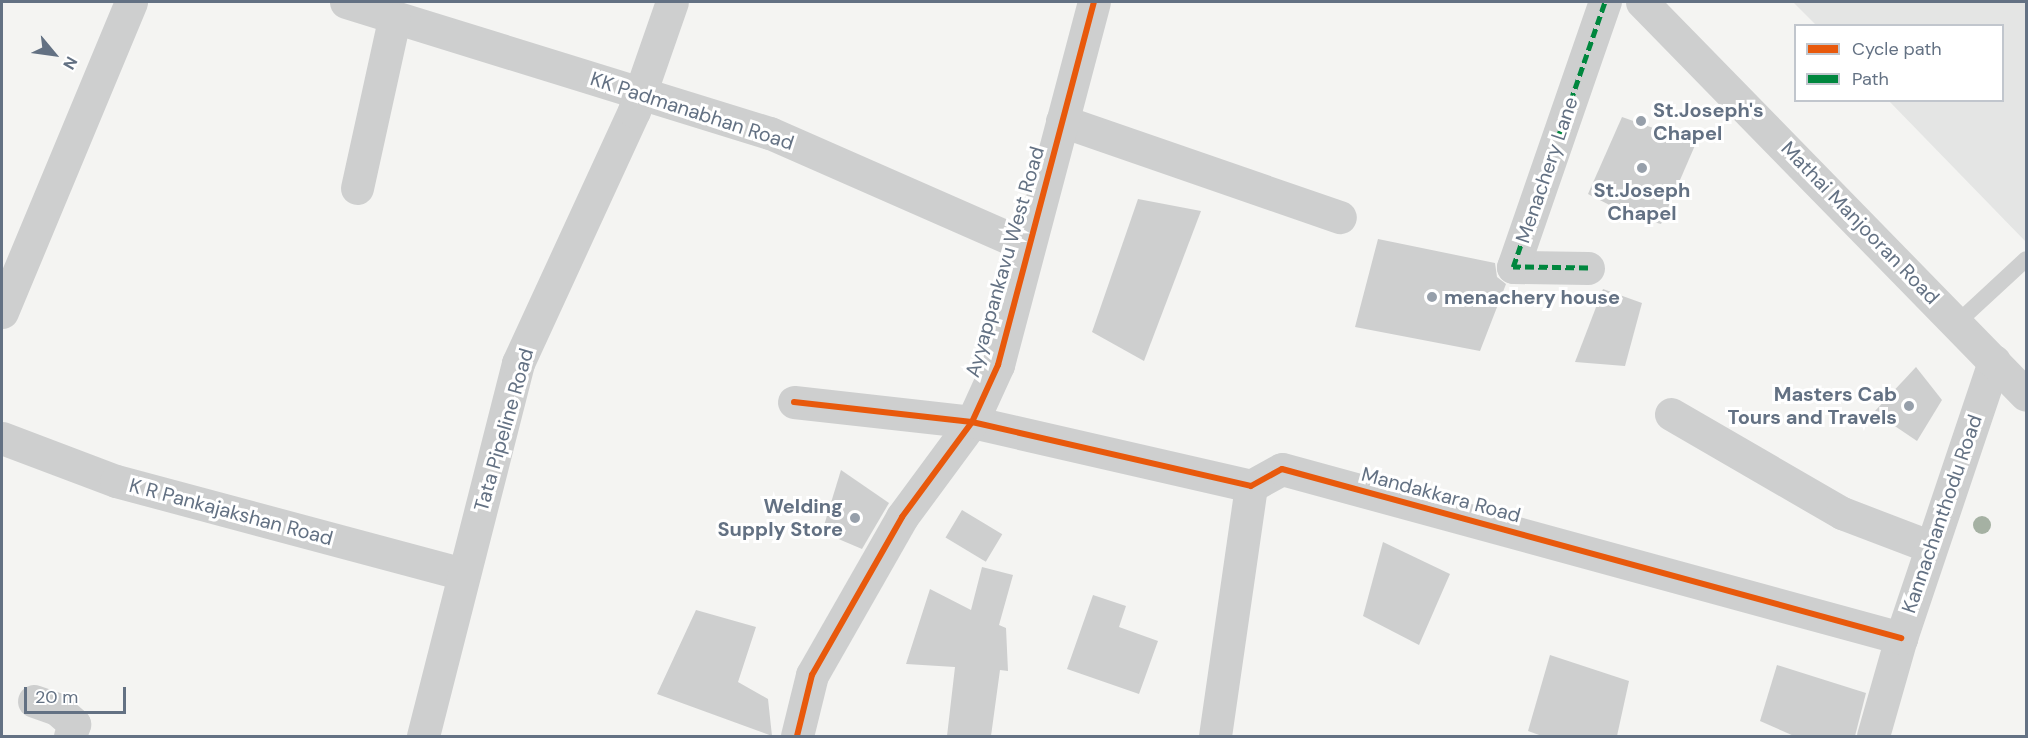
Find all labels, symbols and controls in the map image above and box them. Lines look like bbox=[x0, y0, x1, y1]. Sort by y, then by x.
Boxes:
north arrow bbox=[24, 24, 84, 84]
legend bbox=[1794, 24, 2004, 102]
text: Cycle path bbox=[1852, 37, 1942, 61]
text: N bbox=[58, 53, 82, 73]
street label: KK Padmanabhan Road bbox=[587, 67, 797, 155]
text: Path bbox=[1852, 67, 1889, 91]
street label: Menachery Lane bbox=[1511, 94, 1583, 246]
place label: St.Joseph's Chapel bbox=[1653, 98, 1764, 145]
marker: St.Joseph's Chapel bbox=[1634, 114, 1648, 128]
street label: Mathai Manjooran Road bbox=[1776, 137, 1944, 309]
street label: Ayyappankavu West Road bbox=[961, 144, 1049, 380]
marker: St.Joseph Chapel bbox=[1635, 161, 1649, 175]
place label: St.Joseph Chapel bbox=[1594, 178, 1690, 225]
place label: menachery house bbox=[1444, 285, 1620, 309]
marker: menachery house bbox=[1425, 290, 1439, 304]
street label: Tata Pipeline Road bbox=[469, 346, 539, 514]
place label: Masters Cab Tours and Travels bbox=[1728, 382, 1897, 429]
marker: Masters Cab Tours and Travels bbox=[1902, 399, 1916, 413]
street label: Kannachanthodu Road bbox=[1897, 412, 1987, 616]
street label: Mandakkara Road bbox=[1359, 462, 1523, 528]
street label: K R Pankajakshan Road bbox=[127, 473, 335, 551]
place label: Welding Supply Store bbox=[718, 494, 843, 541]
marker: Welding Supply Store bbox=[848, 511, 862, 525]
scale bar bbox=[27, 675, 129, 713]
text: 20 m bbox=[35, 685, 78, 709]

